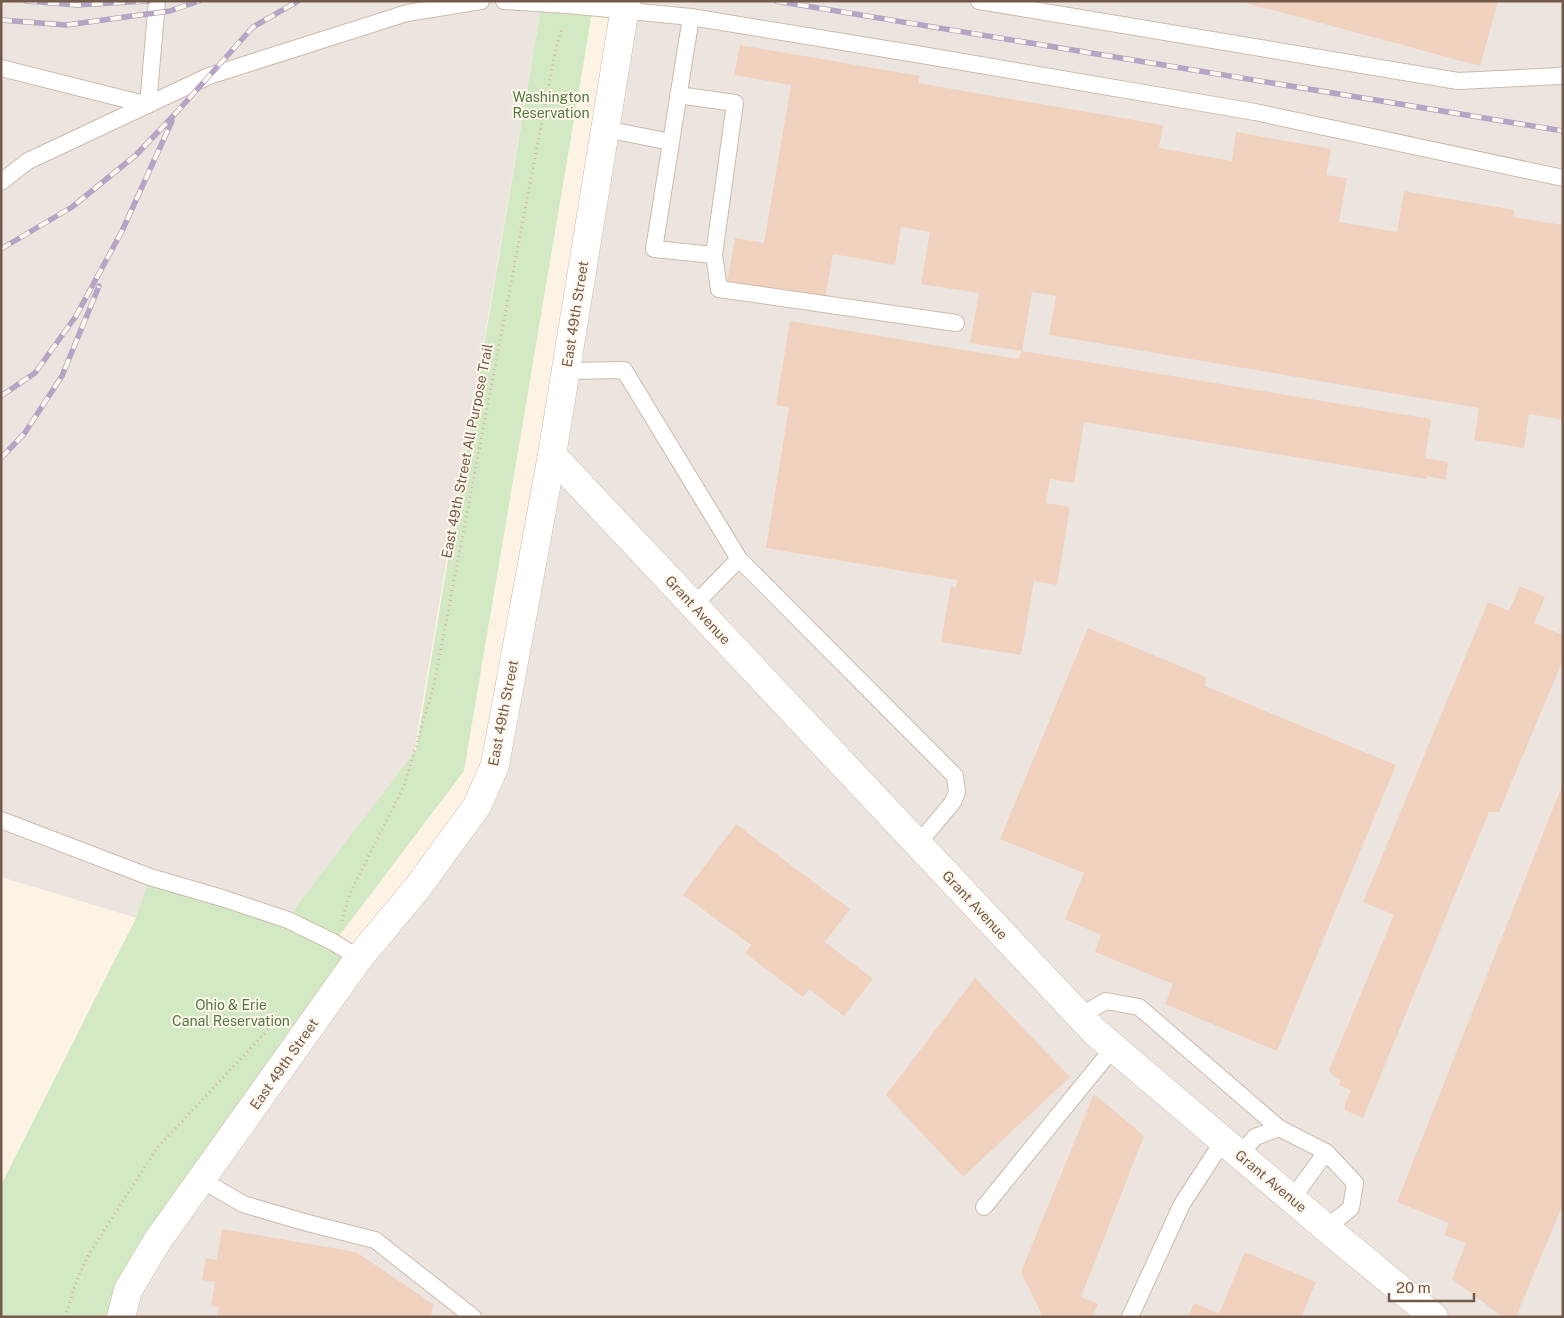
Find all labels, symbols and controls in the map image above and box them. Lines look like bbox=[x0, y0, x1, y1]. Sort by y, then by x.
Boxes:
park label: Washington Reservation bbox=[512, 89, 590, 121]
street label: East 49th Street bbox=[559, 260, 591, 368]
street label: East 49th Street All Purpose Trail bbox=[438, 342, 496, 560]
street label: Grant Avenue bbox=[662, 572, 734, 648]
street label: East 49th Street bbox=[485, 659, 521, 767]
street label: Grant Avenue bbox=[939, 867, 1011, 943]
park label: Ohio & Erie Canal Reservation bbox=[172, 997, 290, 1029]
street label: East 49th Street bbox=[247, 1015, 321, 1113]
street label: Grant Avenue bbox=[1232, 1147, 1310, 1215]
scale bar bbox=[1389, 1270, 1474, 1302]
text: 20 m bbox=[1396, 1279, 1431, 1296]

